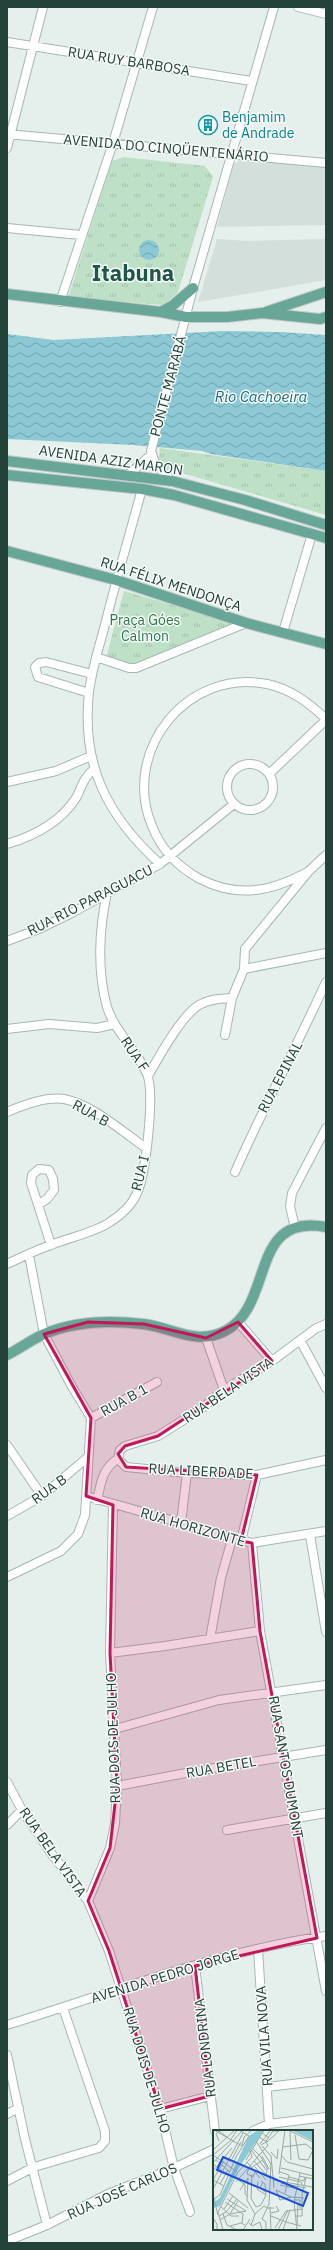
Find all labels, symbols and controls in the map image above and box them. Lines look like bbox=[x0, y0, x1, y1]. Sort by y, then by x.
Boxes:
street label: RUA RUY BARBOSA bbox=[67, 42, 191, 80]
place label: Benjamim de Andrade bbox=[222, 108, 295, 142]
building icon: Benjamim de Andrade bbox=[197, 114, 219, 136]
street label: AVENIDA DO CINQÜENTENÁRIO bbox=[63, 129, 269, 166]
district label: Itabuna bbox=[92, 258, 174, 287]
street label: PONTE MARABÁ bbox=[145, 333, 190, 439]
water label: Rio Cachoeira bbox=[215, 387, 307, 406]
street label: AVENIDA AZIZ MARON bbox=[38, 441, 184, 479]
street label: RUA FÉLIX MENDONÇA bbox=[98, 552, 244, 615]
park label: Praça Góes Calmon bbox=[110, 611, 181, 645]
street label: RUA RIO PARAGUACU bbox=[24, 860, 156, 940]
street label: RUA F bbox=[117, 1033, 153, 1075]
street label: RUA EPINAL bbox=[254, 1038, 306, 1116]
street label: RUA B bbox=[69, 1096, 113, 1130]
street label: RUA I bbox=[127, 1153, 153, 1193]
street label: RUA BELA VISTA bbox=[179, 1353, 277, 1427]
street label: RUA B 1 bbox=[97, 1380, 151, 1420]
street label: RUA LIBERDADE bbox=[148, 1459, 254, 1483]
street label: RUA B bbox=[28, 1470, 70, 1508]
street label: RUA HORIZONTE bbox=[138, 1503, 248, 1551]
street label: RUA DOIS DE JULHO bbox=[102, 1672, 124, 1804]
street label: RUA SANTOS DUMONT bbox=[265, 1694, 307, 1840]
street label: RUA BETEL bbox=[185, 1752, 257, 1782]
street label: RUA BELA VISTA bbox=[15, 1804, 91, 1900]
street label: AVENIDA PEDRO JORGE bbox=[89, 1945, 241, 2007]
street label: RUA VILA NOVA bbox=[252, 1985, 276, 2087]
street label: RUA LONDRINA bbox=[190, 1997, 220, 2099]
street label: RUA DOIS DE JULHO bbox=[119, 2005, 175, 2135]
inset map bbox=[213, 2130, 313, 2230]
street label: RUA JOSÉ CARLOS bbox=[64, 2158, 180, 2223]

